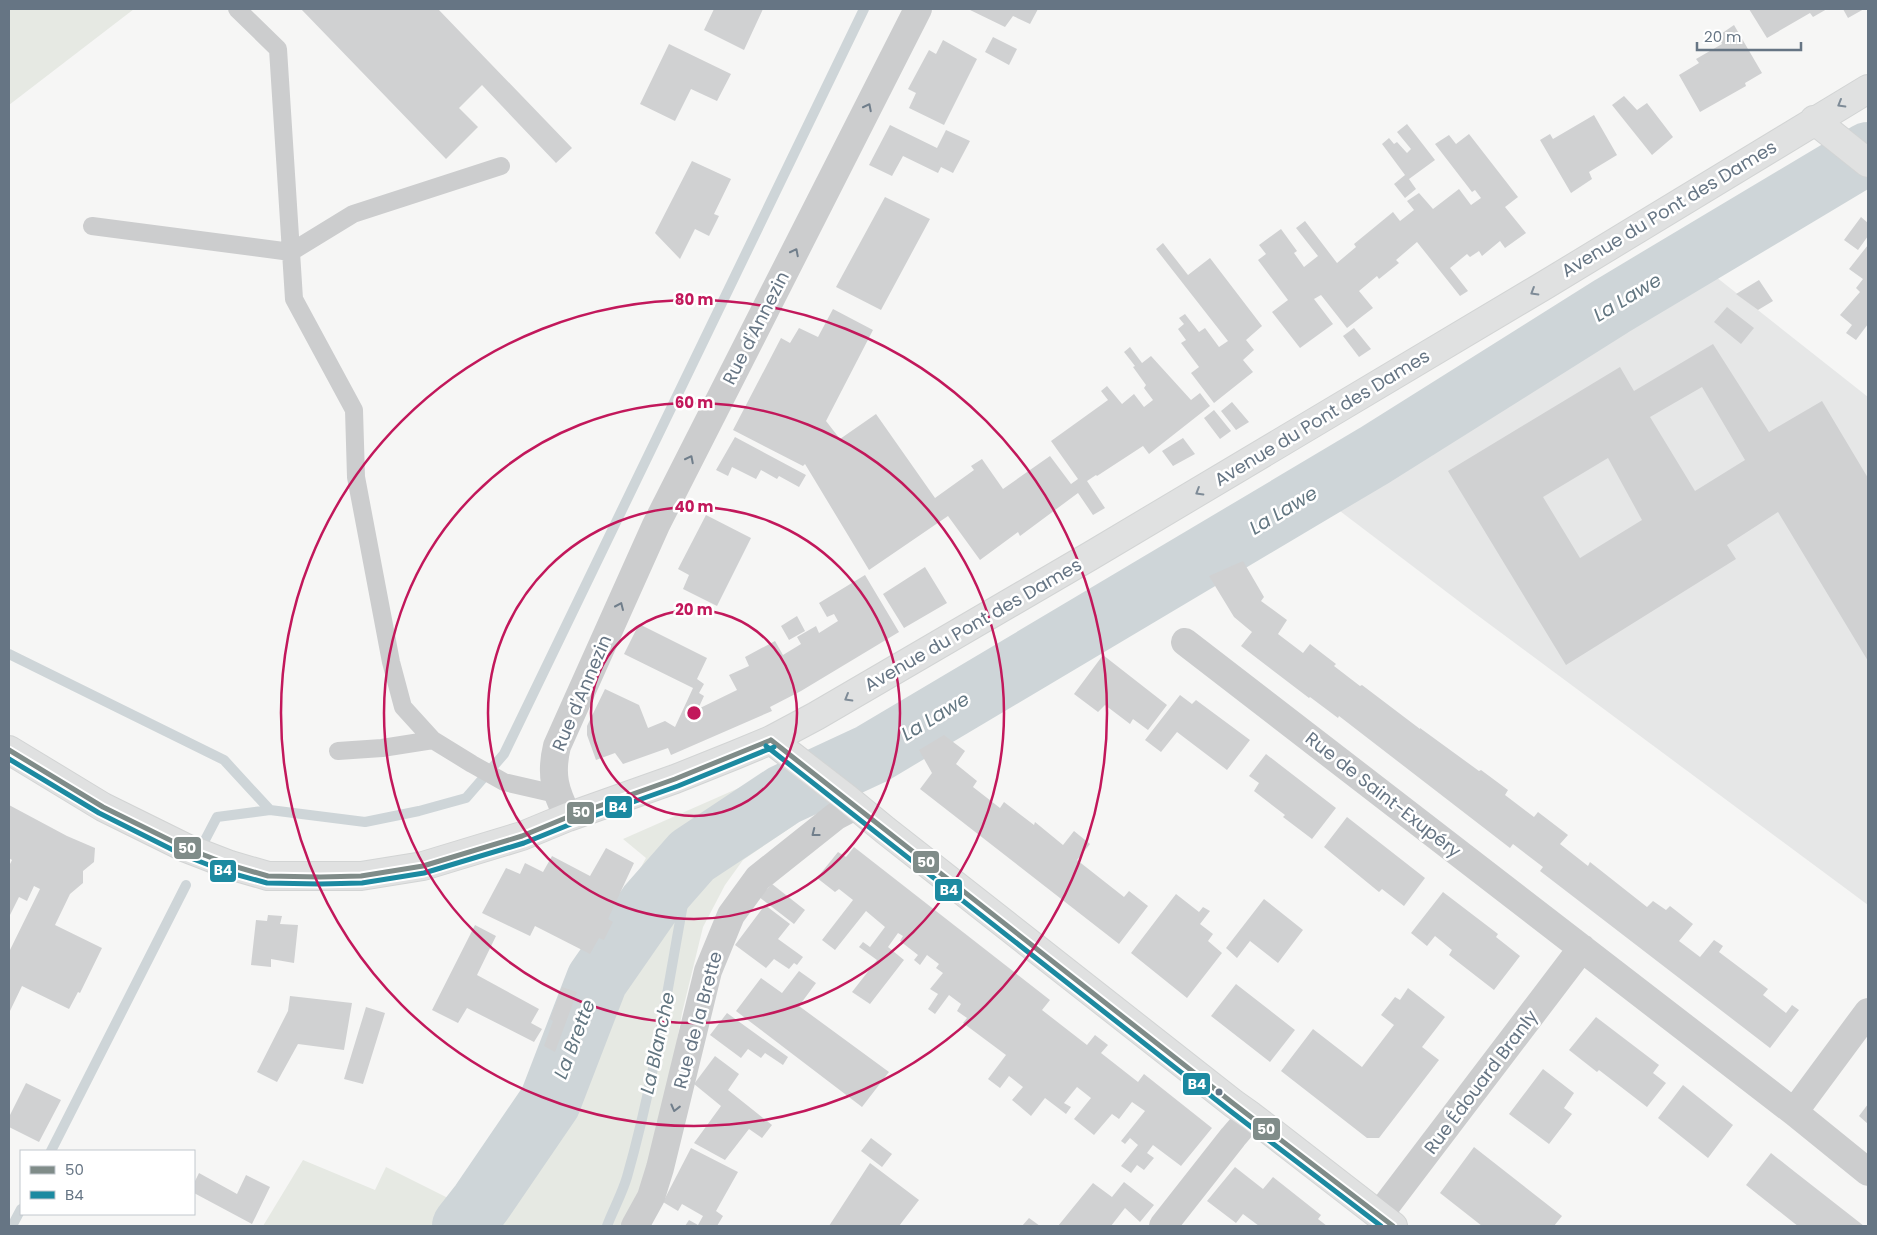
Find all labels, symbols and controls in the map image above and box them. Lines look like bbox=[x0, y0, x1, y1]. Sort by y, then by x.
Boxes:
scale bar bbox=[1697, 20, 1801, 52]
text: 20 m bbox=[1704, 26, 1742, 47]
one-way arrow bbox=[1838, 98, 1847, 108]
one-way arrow bbox=[862, 103, 872, 112]
street label: Avenue du Pont des Dames bbox=[1556, 134, 1781, 283]
one-way arrow bbox=[789, 248, 799, 257]
water label: La Lawe bbox=[1588, 266, 1667, 328]
street label: Rue d'Annezin bbox=[716, 267, 795, 389]
one-way arrow bbox=[1530, 285, 1539, 295]
text: 80 m bbox=[675, 289, 713, 310]
street label: Avenue du Pont des Dames bbox=[1209, 343, 1434, 492]
text: 60 m bbox=[675, 392, 713, 413]
one-way arrow bbox=[684, 455, 694, 464]
water label: La Lawe bbox=[1244, 479, 1323, 541]
one-way arrow bbox=[1195, 485, 1204, 495]
text: 40 m bbox=[674, 496, 714, 517]
street label: Avenue du Pont des Dames bbox=[859, 552, 1086, 697]
text: 20 m bbox=[675, 599, 713, 620]
one-way arrow bbox=[614, 602, 624, 611]
street label: Rue d'Annezin bbox=[546, 631, 617, 755]
water label: La Lawe bbox=[896, 685, 975, 747]
one-way arrow bbox=[844, 692, 853, 702]
centre of rings bbox=[685, 704, 703, 722]
street label: Rue de Saint-Exupéry bbox=[1300, 726, 1466, 863]
line badge: B4 bbox=[604, 795, 633, 819]
text: B4 bbox=[609, 797, 627, 817]
line badge: 50 bbox=[566, 801, 595, 825]
text: 50 bbox=[572, 802, 590, 822]
one-way arrow bbox=[812, 828, 821, 836]
line badge: 50 bbox=[173, 836, 202, 860]
text: 50 bbox=[178, 838, 196, 858]
line badge: 50 bbox=[912, 850, 940, 874]
text: 50 bbox=[917, 852, 935, 872]
line badge: B4 bbox=[209, 859, 237, 883]
text: B4 bbox=[214, 860, 232, 880]
line badge: B4 bbox=[934, 878, 963, 902]
text: B4 bbox=[940, 880, 958, 900]
street label: Rue de la Brette bbox=[667, 948, 728, 1091]
water label: La Blanche bbox=[634, 989, 682, 1097]
water label: La Brette bbox=[547, 995, 602, 1083]
street label: Rue Édouard Branly bbox=[1418, 1004, 1543, 1159]
line badge: B4 bbox=[1182, 1072, 1211, 1096]
text: B4 bbox=[1188, 1074, 1206, 1094]
unlabelled marker bbox=[1214, 1087, 1224, 1097]
one-way arrow bbox=[670, 1104, 680, 1112]
line badge: 50 bbox=[1252, 1117, 1281, 1141]
text: 50 bbox=[1257, 1119, 1275, 1139]
legend bbox=[20, 1150, 195, 1215]
text: 50 bbox=[65, 1159, 84, 1180]
text: B4 bbox=[65, 1184, 84, 1205]

